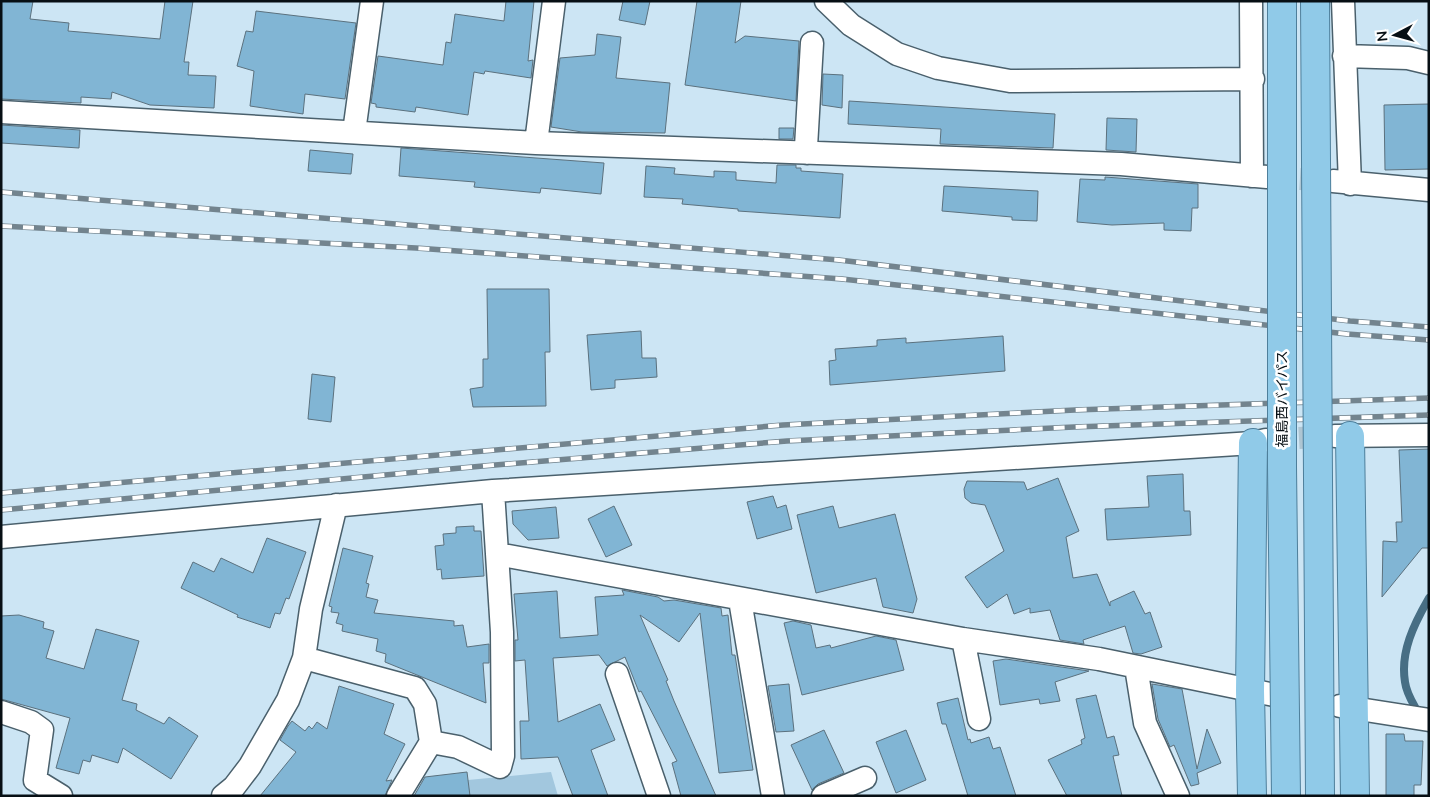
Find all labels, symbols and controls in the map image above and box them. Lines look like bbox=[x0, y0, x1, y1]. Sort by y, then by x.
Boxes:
north arrow bbox=[1370, 10, 1420, 60]
text: N bbox=[1373, 30, 1392, 43]
street label: 福島西バイパス bbox=[1273, 350, 1291, 448]

